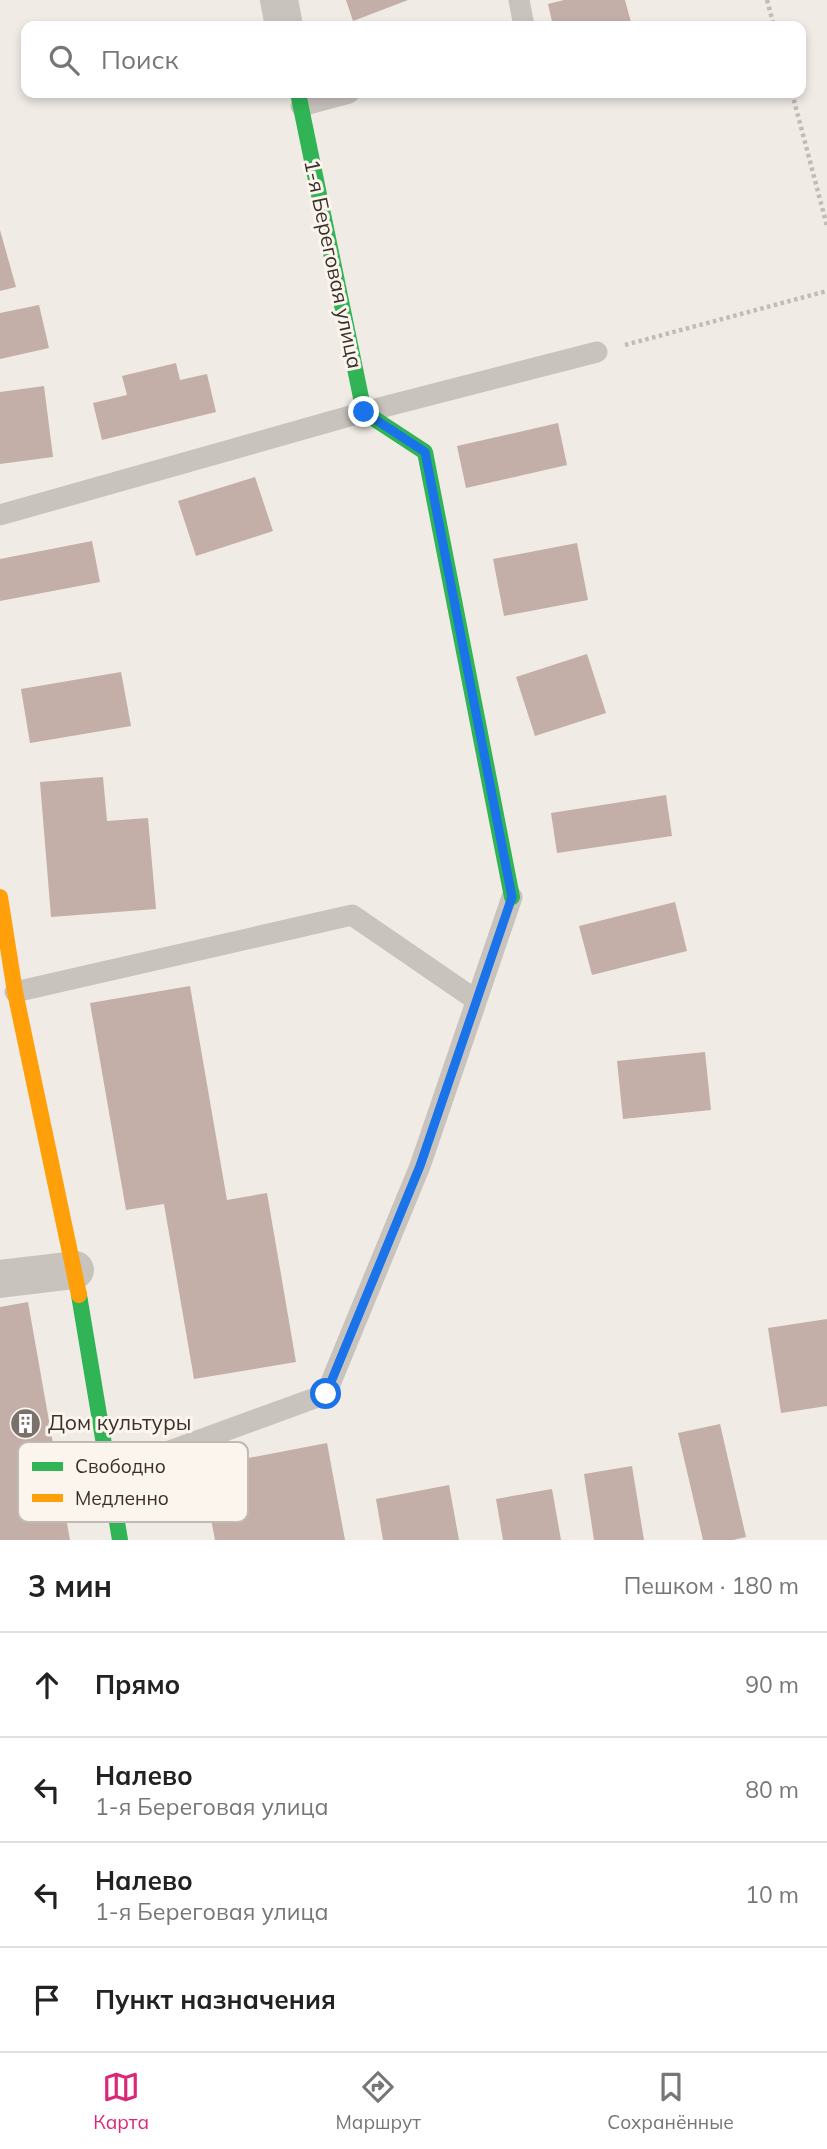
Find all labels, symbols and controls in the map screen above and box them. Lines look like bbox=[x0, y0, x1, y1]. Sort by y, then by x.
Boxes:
search box bbox=[21, 21, 806, 98]
icon: search bbox=[45, 41, 83, 79]
text: Поиск bbox=[101, 43, 179, 76]
street label: 1-я Береговая улица bbox=[299, 157, 369, 371]
route end bbox=[348, 396, 379, 427]
route start bbox=[310, 1378, 341, 1409]
building icon: Дом культуры bbox=[8, 1406, 42, 1440]
place label: Дом культуры bbox=[48, 1409, 191, 1435]
legend bbox=[18, 1442, 248, 1522]
text: Свободно bbox=[75, 1454, 166, 1478]
text: Медленно bbox=[75, 1486, 169, 1510]
text: 3 мин bbox=[28, 1567, 112, 1605]
text: Пешком · 180 m bbox=[624, 1571, 799, 1600]
icon: ahead bbox=[28, 1666, 66, 1704]
text: Прямо bbox=[95, 1668, 180, 1701]
text: 90 m bbox=[745, 1670, 799, 1699]
text: Налево bbox=[95, 1759, 193, 1792]
icon: left bbox=[28, 1771, 66, 1809]
text: 80 m bbox=[745, 1775, 799, 1804]
text: 1-я Береговая улица bbox=[95, 1792, 328, 1821]
text: Налево bbox=[95, 1864, 193, 1897]
icon: left bbox=[28, 1876, 66, 1914]
text: 10 m bbox=[745, 1880, 799, 1909]
text: 1-я Береговая улица bbox=[95, 1897, 328, 1926]
icon: arrive bbox=[28, 1981, 66, 2019]
text: Пункт назначения bbox=[95, 1983, 336, 2016]
tab: Карта bbox=[93, 2068, 149, 2134]
tab: Маршрут bbox=[335, 2068, 421, 2134]
tab: Сохранённые bbox=[607, 2068, 734, 2134]

